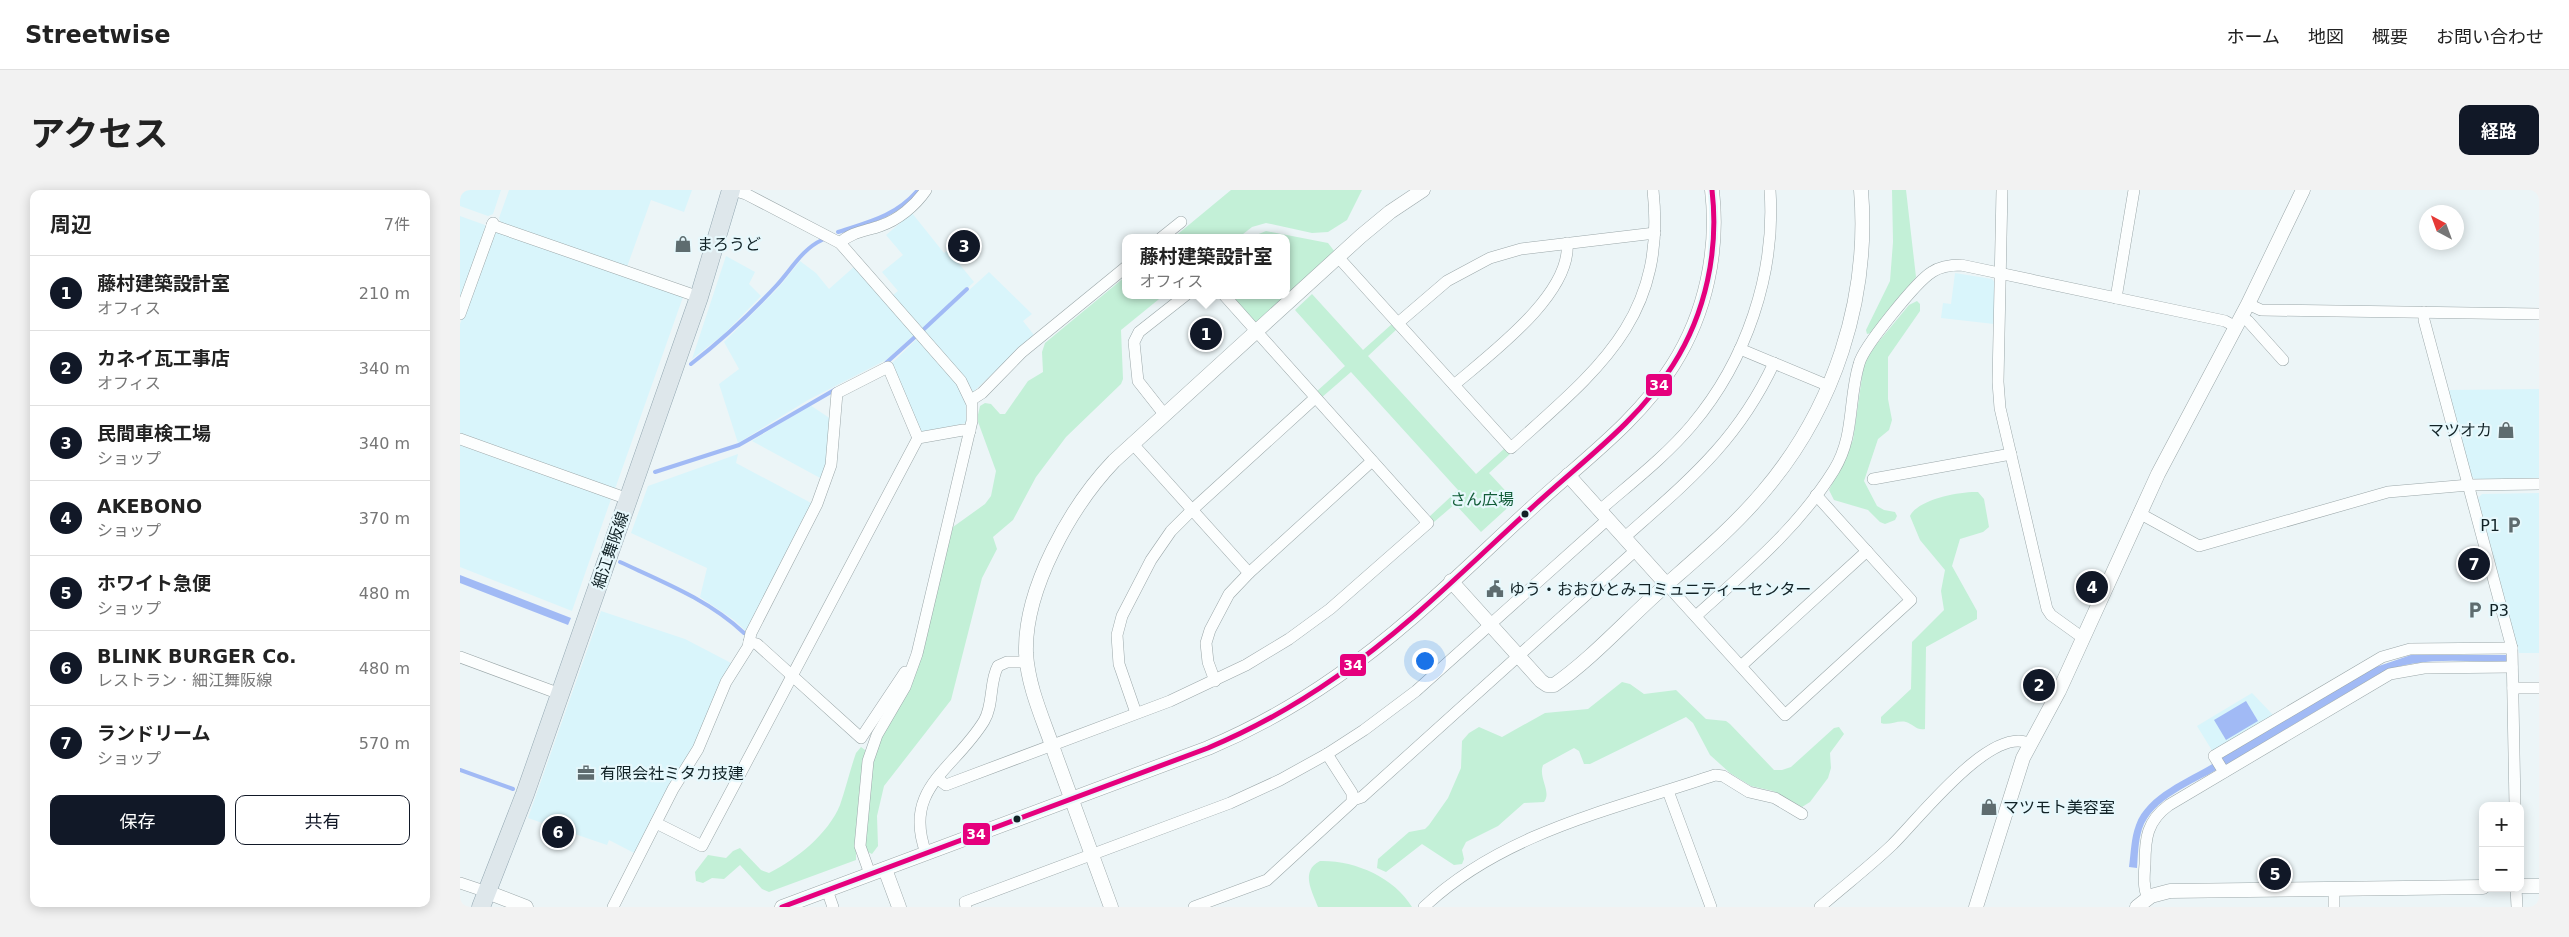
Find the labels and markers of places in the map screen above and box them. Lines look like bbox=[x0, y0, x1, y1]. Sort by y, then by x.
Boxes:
pin: 3 bbox=[948, 227, 980, 265]
shop icon: まろうど bbox=[673, 234, 693, 254]
place label: まろうど bbox=[697, 235, 761, 254]
pin: 1 bbox=[1190, 315, 1222, 353]
shop icon: マツオカ bbox=[2496, 420, 2516, 440]
place label: マツオカ bbox=[2428, 421, 2492, 440]
unlabelled marker bbox=[1520, 509, 1530, 519]
parking icon: P1 bbox=[2504, 515, 2524, 535]
place label: P1 bbox=[2480, 516, 2500, 535]
pin: 7 bbox=[2458, 545, 2490, 583]
pin: 4 bbox=[2076, 568, 2108, 606]
public building icon: ゆう・おおひとみコミュニティーセンター bbox=[1485, 579, 1505, 599]
place label: ゆう・おおひとみコミュニティーセンター bbox=[1509, 580, 1812, 599]
parking icon: P3 bbox=[2465, 600, 2485, 620]
place label: P3 bbox=[2489, 601, 2509, 620]
pin: 2 bbox=[2023, 666, 2055, 704]
office icon: 有限会社ミタカ技建 bbox=[576, 763, 596, 783]
place label: 有限会社ミタカ技建 bbox=[600, 764, 744, 783]
shop icon: マツモト美容室 bbox=[1979, 797, 1999, 817]
place label: マツモト美容室 bbox=[2003, 798, 2115, 817]
pin: 6 bbox=[542, 813, 574, 851]
unlabelled marker bbox=[1012, 814, 1022, 824]
pin: 5 bbox=[2259, 855, 2291, 893]

